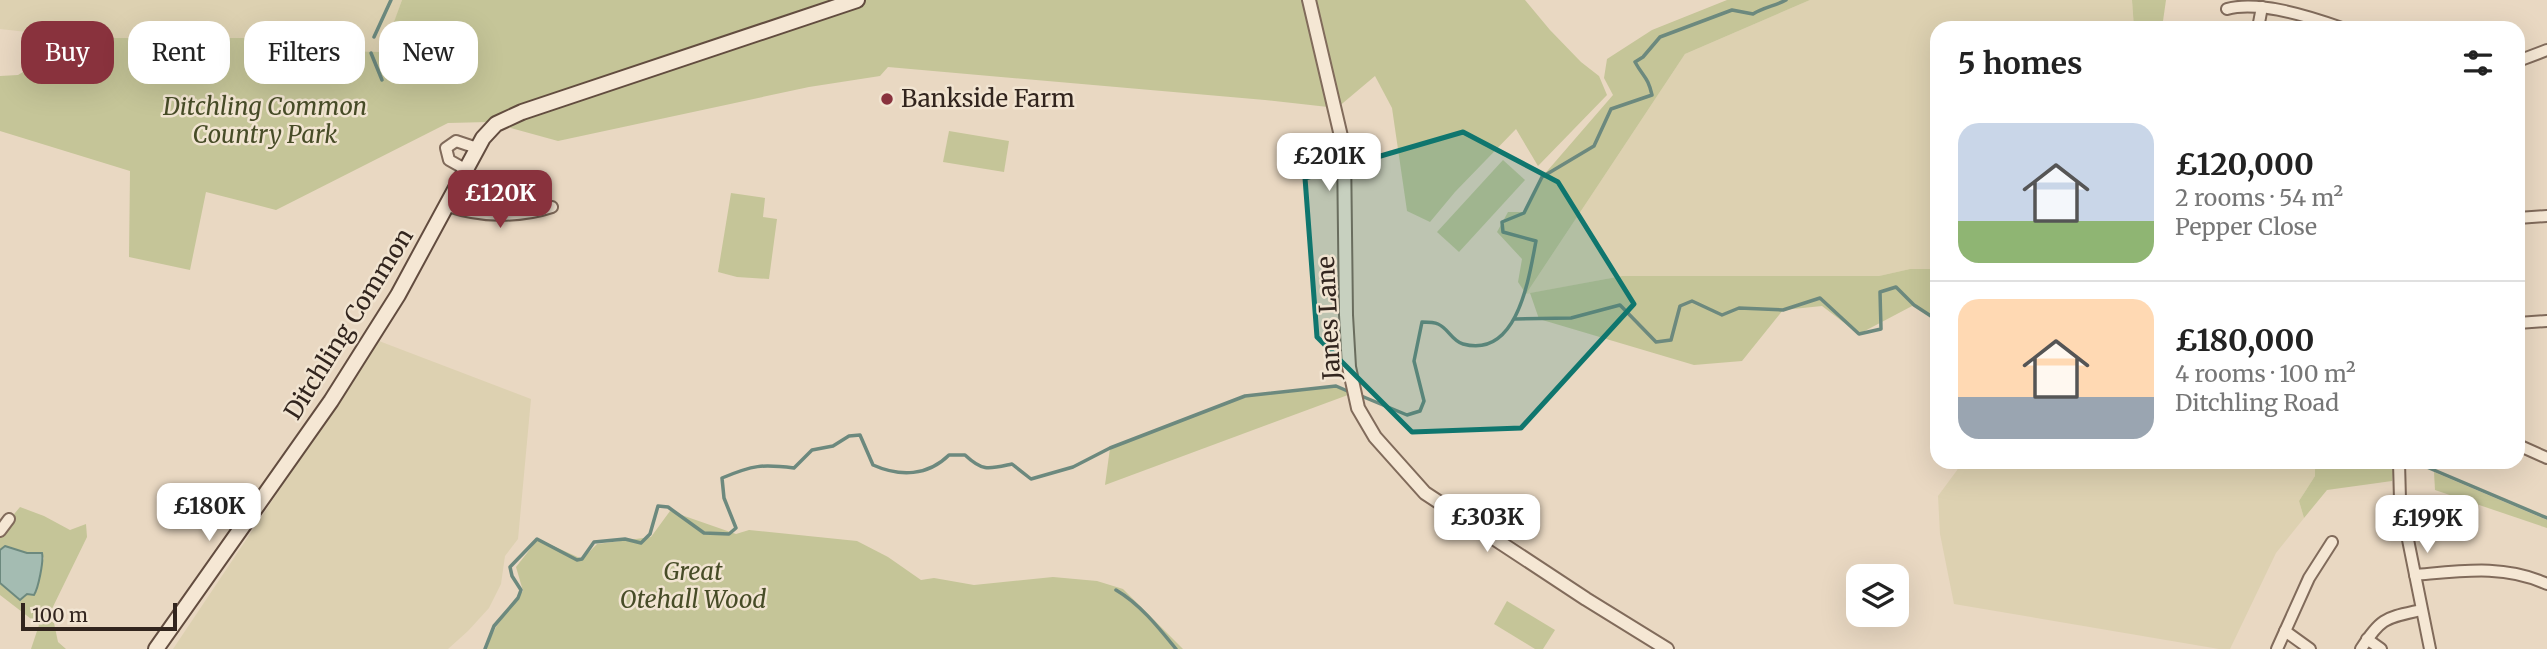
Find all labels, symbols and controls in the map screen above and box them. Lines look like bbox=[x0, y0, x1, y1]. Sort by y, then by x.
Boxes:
chip: Buy bbox=[21, 21, 114, 84]
chip: Rent bbox=[128, 21, 230, 84]
chip: Filters bbox=[244, 21, 365, 84]
chip: New bbox=[379, 21, 478, 84]
text: 5 homes bbox=[1958, 44, 2083, 82]
icon: filters bbox=[2459, 44, 2497, 82]
place label: Bankside Farm bbox=[901, 83, 1075, 114]
park label: Ditchling Common Country Park bbox=[162, 91, 367, 150]
marker: Bankside Farm bbox=[879, 91, 895, 107]
pin: £201K bbox=[1280, 134, 1378, 193]
text: £201K bbox=[1293, 141, 1365, 170]
text: £120,000 bbox=[2175, 145, 2314, 183]
icon: home bbox=[2014, 151, 2098, 235]
pin: £120K bbox=[451, 170, 549, 230]
text: £120K bbox=[464, 178, 536, 207]
text: 2 rooms · 54 m² bbox=[2175, 183, 2343, 212]
text: Pepper Close bbox=[2175, 212, 2317, 241]
street label: Ditchling Common bbox=[277, 222, 420, 425]
street label: Janes Lane bbox=[1310, 255, 1347, 382]
text: £180,000 bbox=[2175, 321, 2314, 359]
icon: home bbox=[2014, 327, 2098, 411]
text: 4 rooms · 100 m² bbox=[2175, 359, 2356, 388]
text: Ditchling Road bbox=[2175, 388, 2339, 417]
pin: £180K bbox=[160, 484, 258, 543]
text: £180K bbox=[173, 491, 245, 520]
pin: £303K bbox=[1438, 494, 1536, 554]
pin: £199K bbox=[2378, 496, 2476, 555]
text: £303K bbox=[1450, 502, 1524, 531]
text: £199K bbox=[2391, 503, 2463, 532]
park label: Great Otehall Wood bbox=[620, 556, 766, 615]
map controls bbox=[1846, 564, 1909, 627]
button: layers bbox=[1846, 564, 1909, 627]
scale bar bbox=[21, 600, 177, 632]
text: 100 m bbox=[32, 603, 88, 627]

